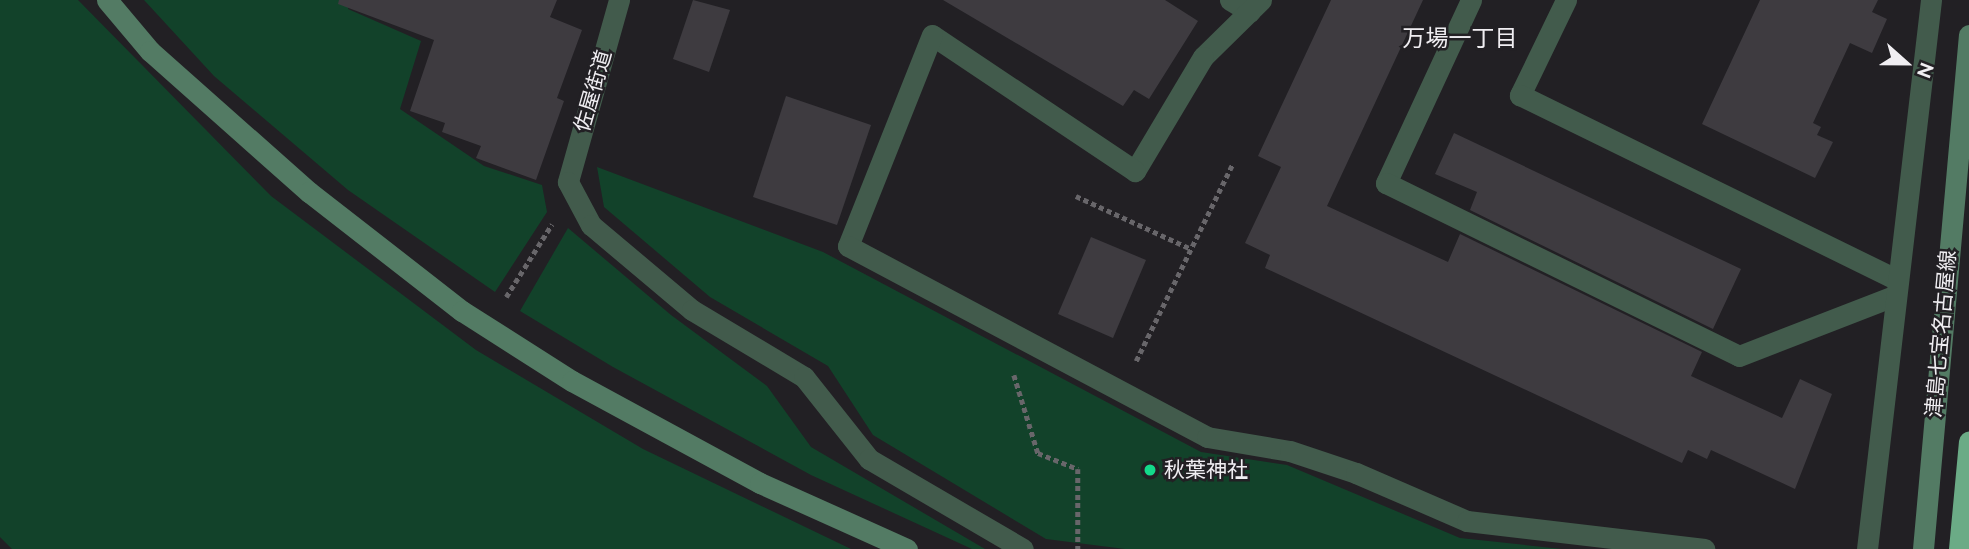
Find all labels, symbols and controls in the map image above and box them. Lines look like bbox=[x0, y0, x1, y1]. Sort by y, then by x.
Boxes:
district label: 万場一丁目 bbox=[1403, 24, 1517, 52]
north arrow bbox=[1871, 28, 1941, 98]
street label: 佐屋街道 bbox=[569, 47, 617, 135]
text: N bbox=[1913, 60, 1938, 81]
street label: 津島七宝名古屋線 bbox=[1921, 249, 1961, 419]
place label: 秋葉神社 bbox=[1164, 457, 1248, 483]
marker: 秋葉神社 bbox=[1142, 462, 1158, 478]

